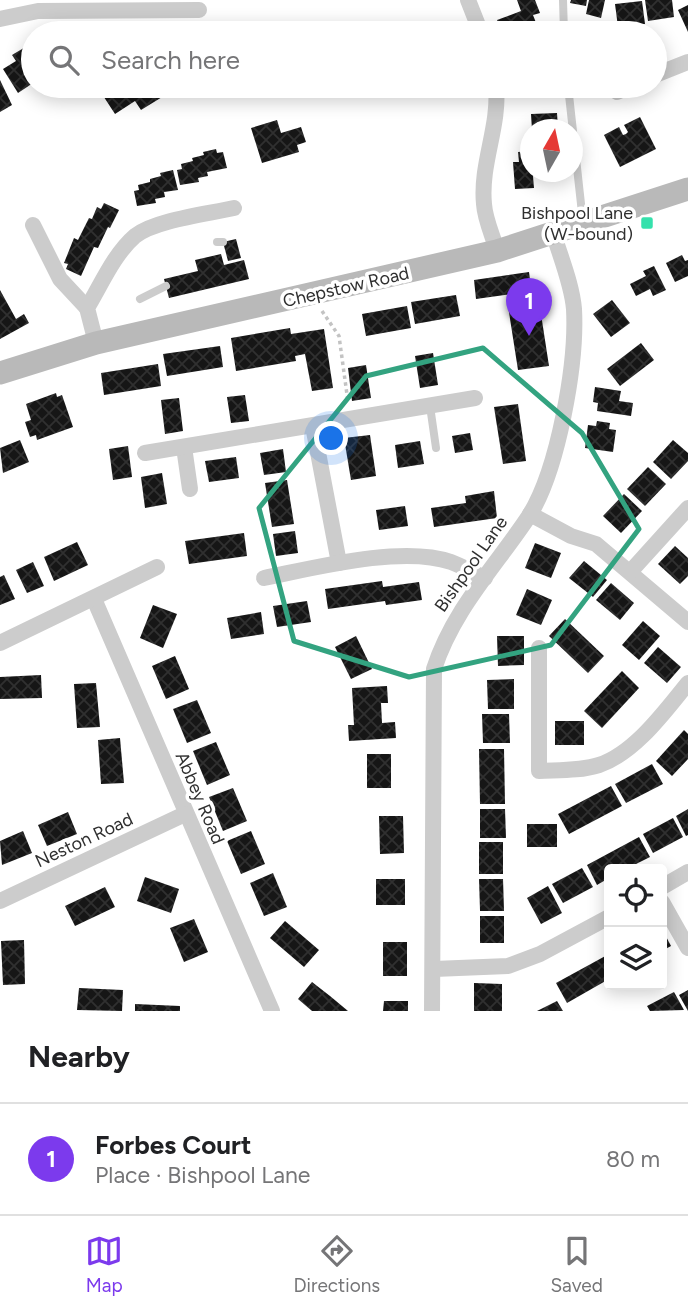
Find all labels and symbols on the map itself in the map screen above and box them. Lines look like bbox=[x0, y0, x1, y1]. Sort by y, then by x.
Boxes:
north arrow bbox=[520, 119, 583, 182]
place label: Bishpool Lane (W-bound) bbox=[521, 202, 633, 245]
marker: Bishpool Lane (W-bound) bbox=[639, 215, 655, 231]
street label: Chepstow Road bbox=[281, 262, 411, 312]
pin: 1 bbox=[506, 278, 552, 336]
your location bbox=[314, 421, 348, 455]
street label: Bishpool Lane bbox=[430, 512, 512, 616]
street label: Abbey Road bbox=[171, 748, 229, 848]
street label: Neston Road bbox=[32, 808, 136, 872]

